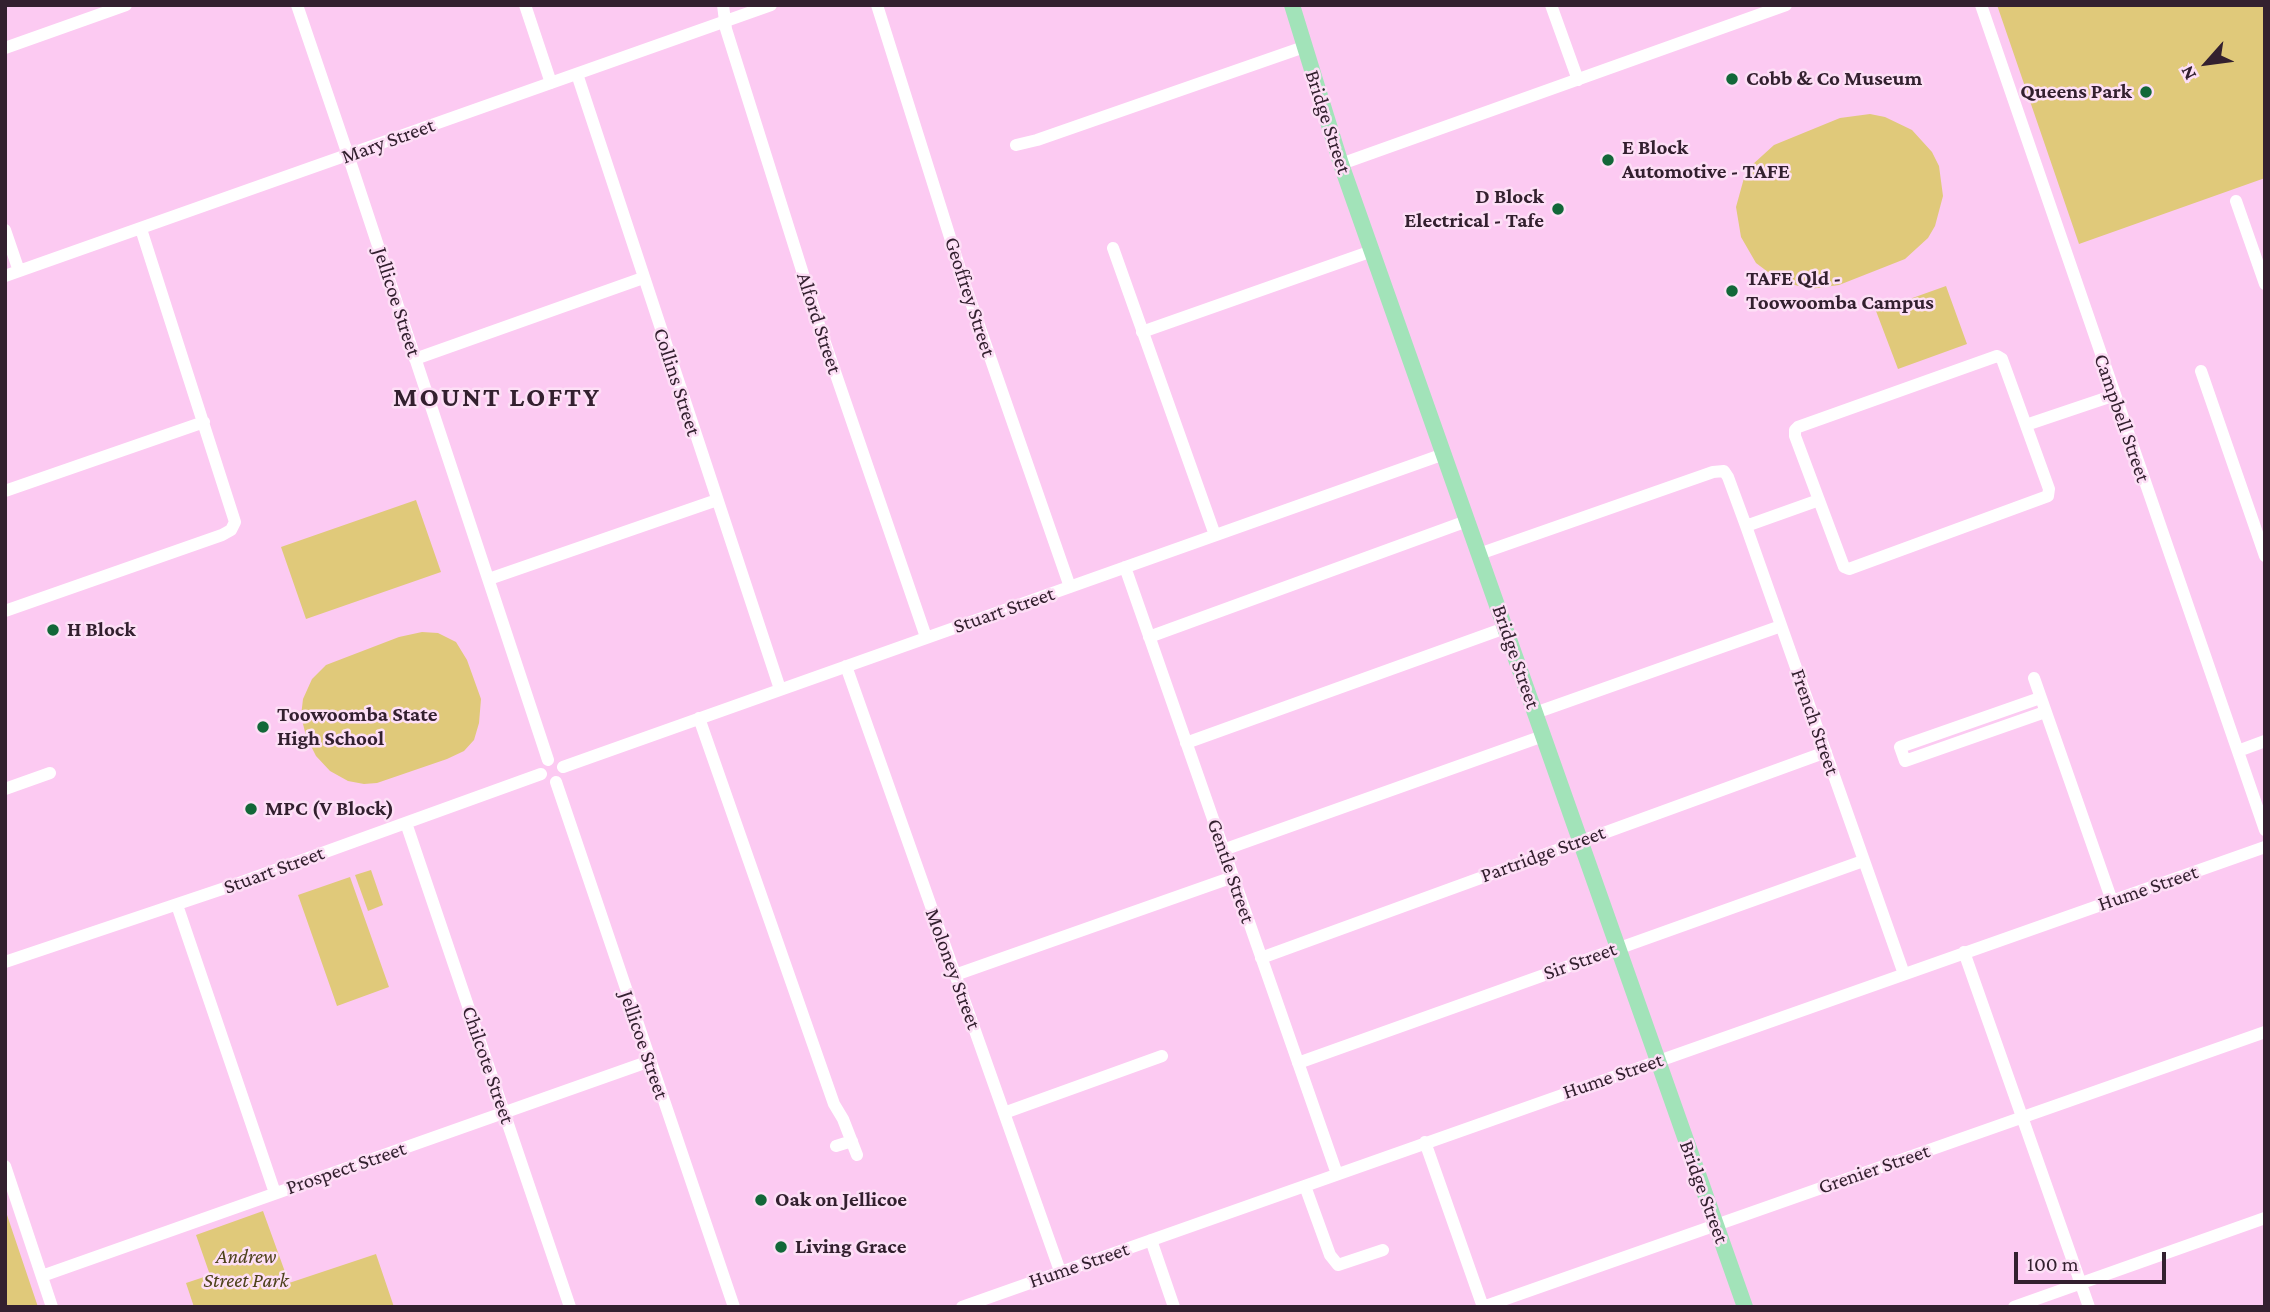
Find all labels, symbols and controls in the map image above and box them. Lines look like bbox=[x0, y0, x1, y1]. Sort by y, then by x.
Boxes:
north arrow bbox=[2172, 28, 2242, 98]
text: N bbox=[2176, 62, 2200, 84]
place label: Cobb & Co Museum bbox=[1746, 66, 1922, 92]
street label: Bridge Street bbox=[1299, 67, 1357, 177]
marker: Cobb & Co Museum bbox=[1724, 71, 1740, 87]
place label: Queens Park bbox=[2020, 79, 2132, 105]
marker: Queens Park bbox=[2138, 84, 2154, 100]
street label: Mary Street bbox=[338, 112, 438, 170]
place label: E Block Automotive - TAFE bbox=[1622, 135, 1790, 185]
marker: E Block Automotive - TAFE bbox=[1600, 152, 1616, 168]
place label: D Block Electrical - Tafe bbox=[1404, 184, 1544, 234]
marker: D Block Electrical - Tafe bbox=[1550, 201, 1566, 217]
street label: Geoffrey Street bbox=[939, 234, 1001, 360]
street label: Jellicoe Street bbox=[368, 244, 426, 360]
place label: TAFE Qld - Toowoomba Campus bbox=[1746, 266, 1934, 316]
street label: Alford Street bbox=[791, 269, 847, 377]
marker: TAFE Qld - Toowoomba Campus bbox=[1724, 283, 1740, 299]
street label: Collins Street bbox=[648, 325, 706, 439]
street label: Campbell Street bbox=[2088, 351, 2156, 485]
district label: MOUNT LOFTY bbox=[394, 380, 600, 414]
street label: Stuart Street bbox=[950, 581, 1058, 639]
street label: Bridge Street bbox=[1487, 602, 1545, 712]
place label: H Block bbox=[67, 617, 136, 643]
marker: H Block bbox=[45, 622, 61, 638]
street label: French Street bbox=[1785, 666, 1845, 778]
place label: Toowoomba State High School bbox=[277, 702, 437, 752]
marker: Toowoomba State High School bbox=[255, 719, 271, 735]
place label: MPC (V Block) bbox=[265, 796, 394, 822]
marker: MPC (V Block) bbox=[243, 801, 259, 817]
street label: Gentle Street bbox=[1201, 816, 1261, 926]
street label: Partridge Street bbox=[1477, 820, 1609, 888]
street label: Stuart Street bbox=[220, 840, 328, 900]
street label: Hume Street bbox=[2095, 859, 2201, 917]
street label: Moloney Street bbox=[919, 905, 987, 1033]
street label: Sir Street bbox=[1540, 936, 1620, 986]
street label: Jellicoe Street bbox=[614, 987, 674, 1103]
street label: Chilcote Street bbox=[456, 1003, 520, 1127]
street label: Hume Street bbox=[1560, 1047, 1666, 1105]
street label: Prospect Street bbox=[283, 1136, 409, 1200]
street label: Bridge Street bbox=[1674, 1137, 1734, 1247]
street label: Grenier Street bbox=[1815, 1138, 1933, 1200]
place label: Oak on Jellicoe bbox=[775, 1187, 907, 1213]
marker: Oak on Jellicoe bbox=[753, 1192, 769, 1208]
place label: Living Grace bbox=[795, 1234, 906, 1260]
street label: Hume Street bbox=[1026, 1236, 1132, 1294]
scale bar bbox=[2018, 1238, 2170, 1282]
marker: Living Grace bbox=[773, 1239, 789, 1255]
park label: Andrew Street Park bbox=[203, 1244, 289, 1294]
text: 100 m bbox=[2027, 1252, 2079, 1276]

